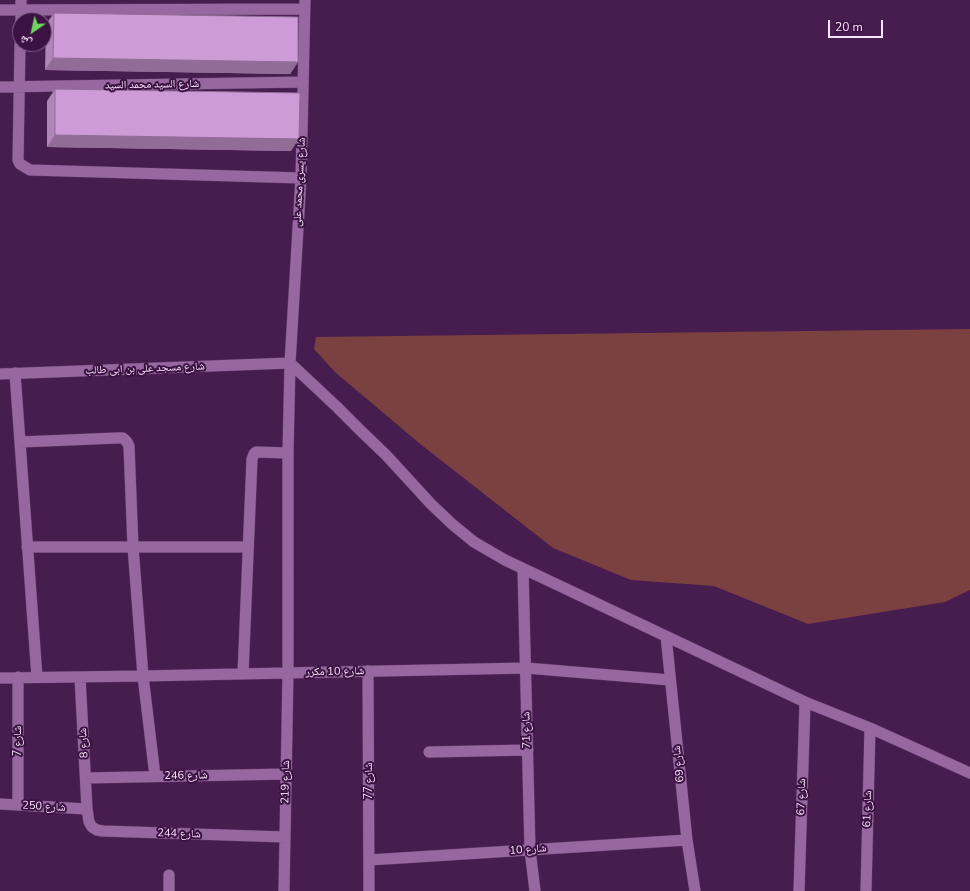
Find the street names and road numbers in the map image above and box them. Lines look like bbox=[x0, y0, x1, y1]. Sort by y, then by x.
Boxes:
street label: شارع السيد محمد السيد bbox=[105, 78, 199, 92]
street label: شارع يسرى محمد على bbox=[291, 137, 309, 227]
street label: شارع مسجد على بن ابى طالب bbox=[85, 360, 205, 378]
street label: شارع 10 مكرر bbox=[306, 665, 364, 679]
street label: شارع 71 bbox=[520, 711, 534, 749]
street label: شارع 7 bbox=[11, 726, 25, 756]
street label: شارع 8 bbox=[77, 728, 91, 758]
street label: شارع 69 bbox=[671, 745, 687, 783]
street label: شارع 219 bbox=[279, 760, 293, 804]
street label: شارع 77 bbox=[362, 763, 376, 799]
street label: شارع 246 bbox=[164, 769, 208, 783]
street label: شارع 67 bbox=[795, 778, 809, 816]
street label: شارع 61 bbox=[861, 790, 875, 828]
street label: شارع 250 bbox=[22, 799, 66, 815]
street label: شارع 244 bbox=[157, 827, 201, 841]
street label: شارع 10 bbox=[509, 842, 547, 858]

